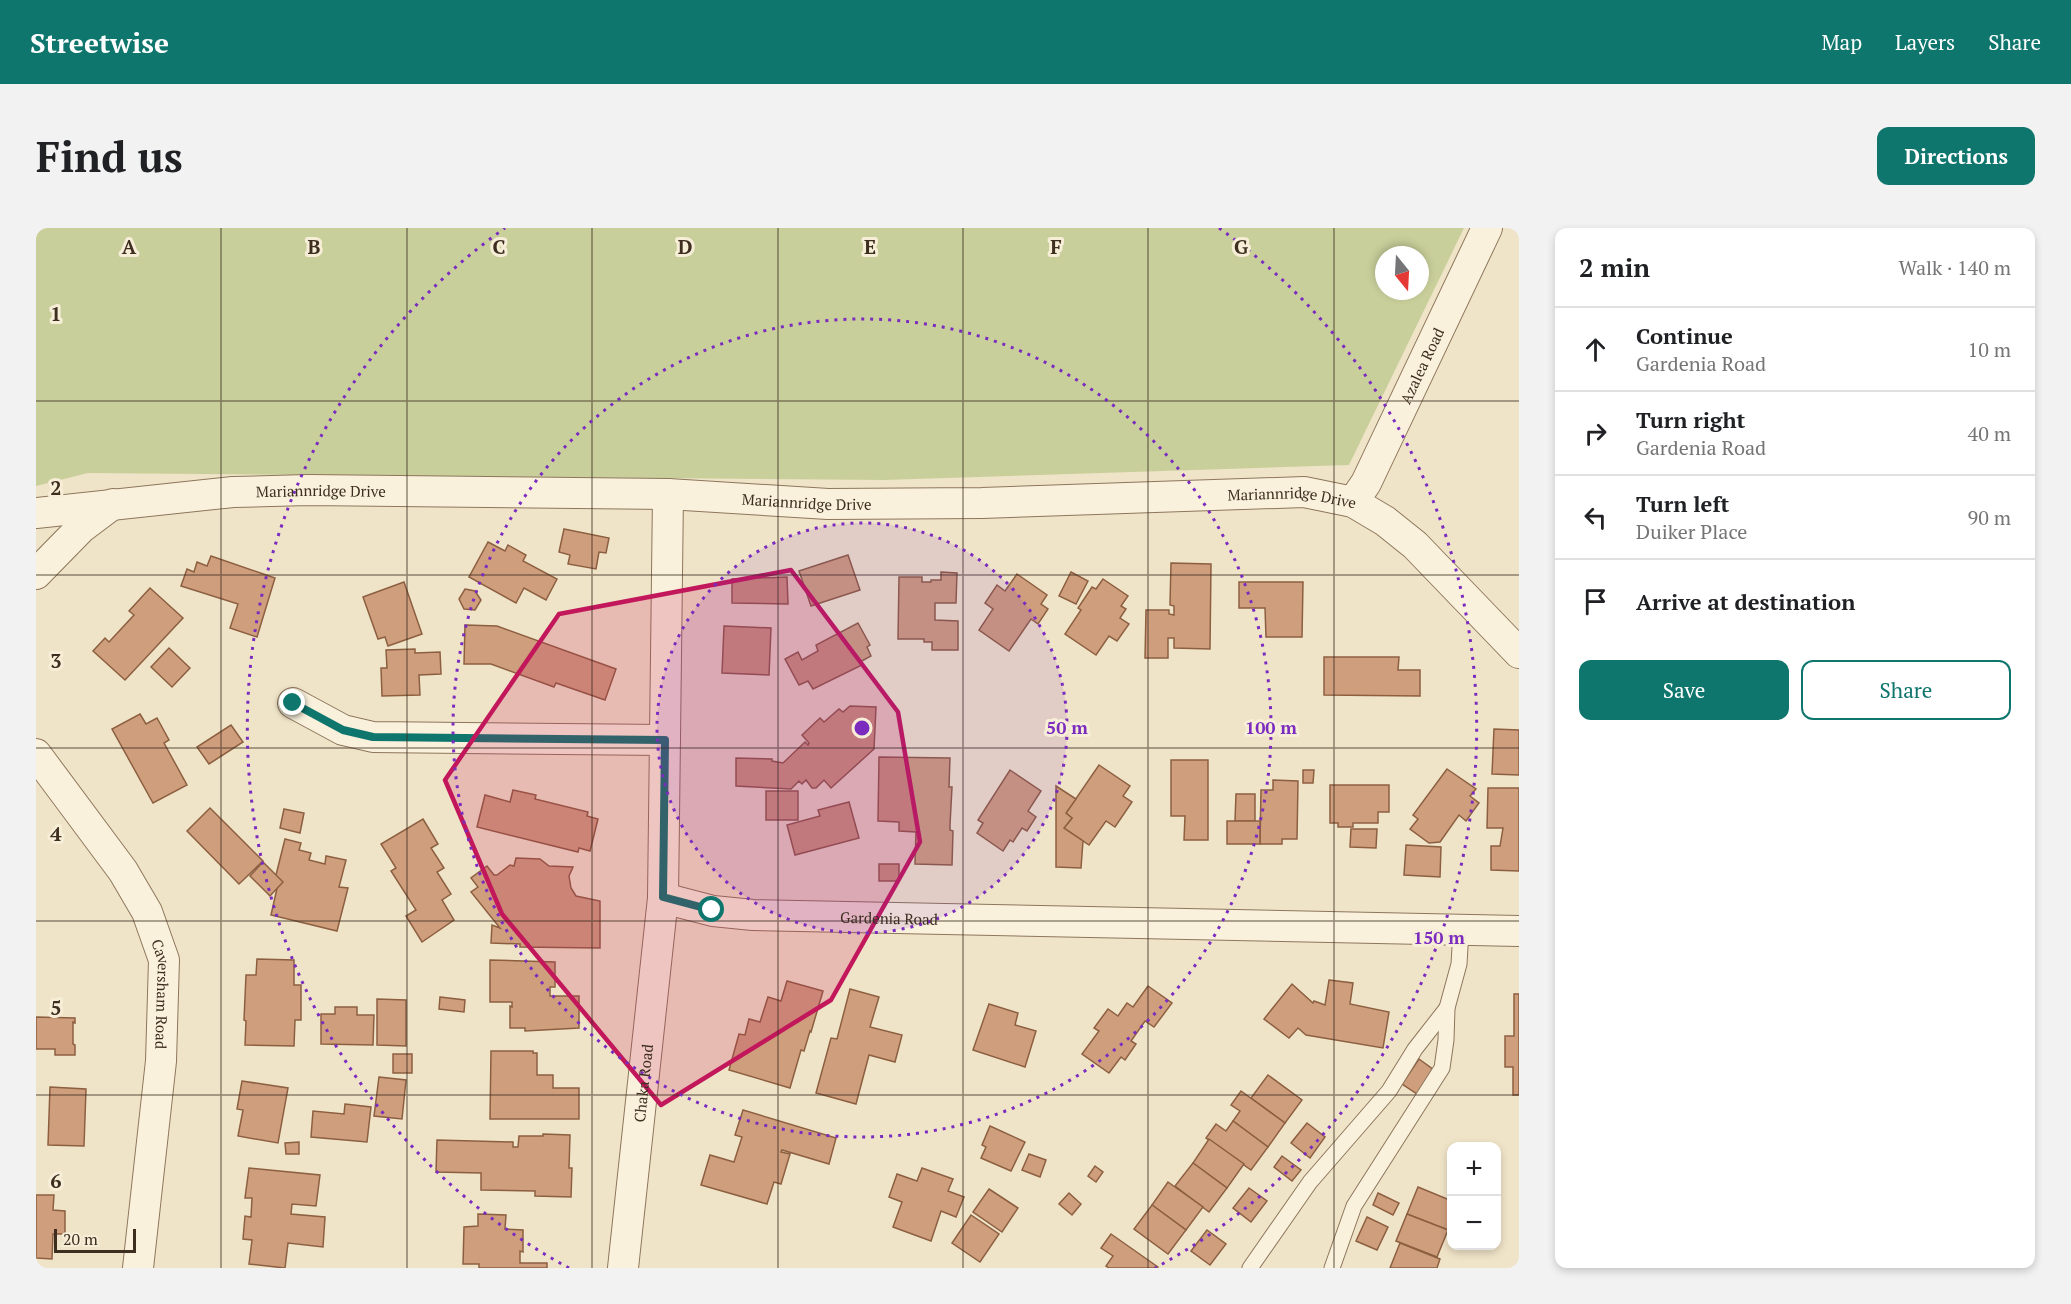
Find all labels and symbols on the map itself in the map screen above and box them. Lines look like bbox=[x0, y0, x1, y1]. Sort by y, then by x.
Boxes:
text: A bbox=[122, 233, 137, 260]
text: B bbox=[308, 233, 321, 260]
text: C bbox=[492, 233, 506, 260]
text: D bbox=[678, 233, 692, 260]
text: E bbox=[864, 233, 876, 260]
text: F bbox=[1050, 233, 1062, 260]
text: G bbox=[1234, 233, 1248, 260]
north arrow bbox=[1375, 246, 1429, 300]
text: 1 bbox=[50, 300, 62, 327]
street label: Azalea Road bbox=[1395, 324, 1448, 407]
text: 2 bbox=[50, 474, 62, 501]
street label: Mariannridge Drive bbox=[256, 480, 386, 501]
street label: Mariannridge Drive bbox=[1227, 482, 1358, 512]
street label: Mariannridge Drive bbox=[741, 489, 871, 514]
text: 3 bbox=[50, 647, 62, 674]
route end bbox=[279, 689, 305, 715]
text: 50 m bbox=[1046, 715, 1088, 739]
text: 100 m bbox=[1245, 715, 1297, 739]
centre of rings bbox=[852, 718, 872, 738]
text: 4 bbox=[50, 820, 62, 847]
route start bbox=[698, 896, 724, 922]
street label: Gardenia Road bbox=[840, 907, 938, 929]
text: 150 m bbox=[1413, 925, 1465, 949]
street label: Caversham Road bbox=[147, 936, 175, 1049]
text: 5 bbox=[50, 994, 62, 1021]
street label: Chaka Road bbox=[629, 1043, 657, 1123]
text: 6 bbox=[50, 1167, 62, 1194]
scale bar bbox=[54, 1226, 136, 1254]

